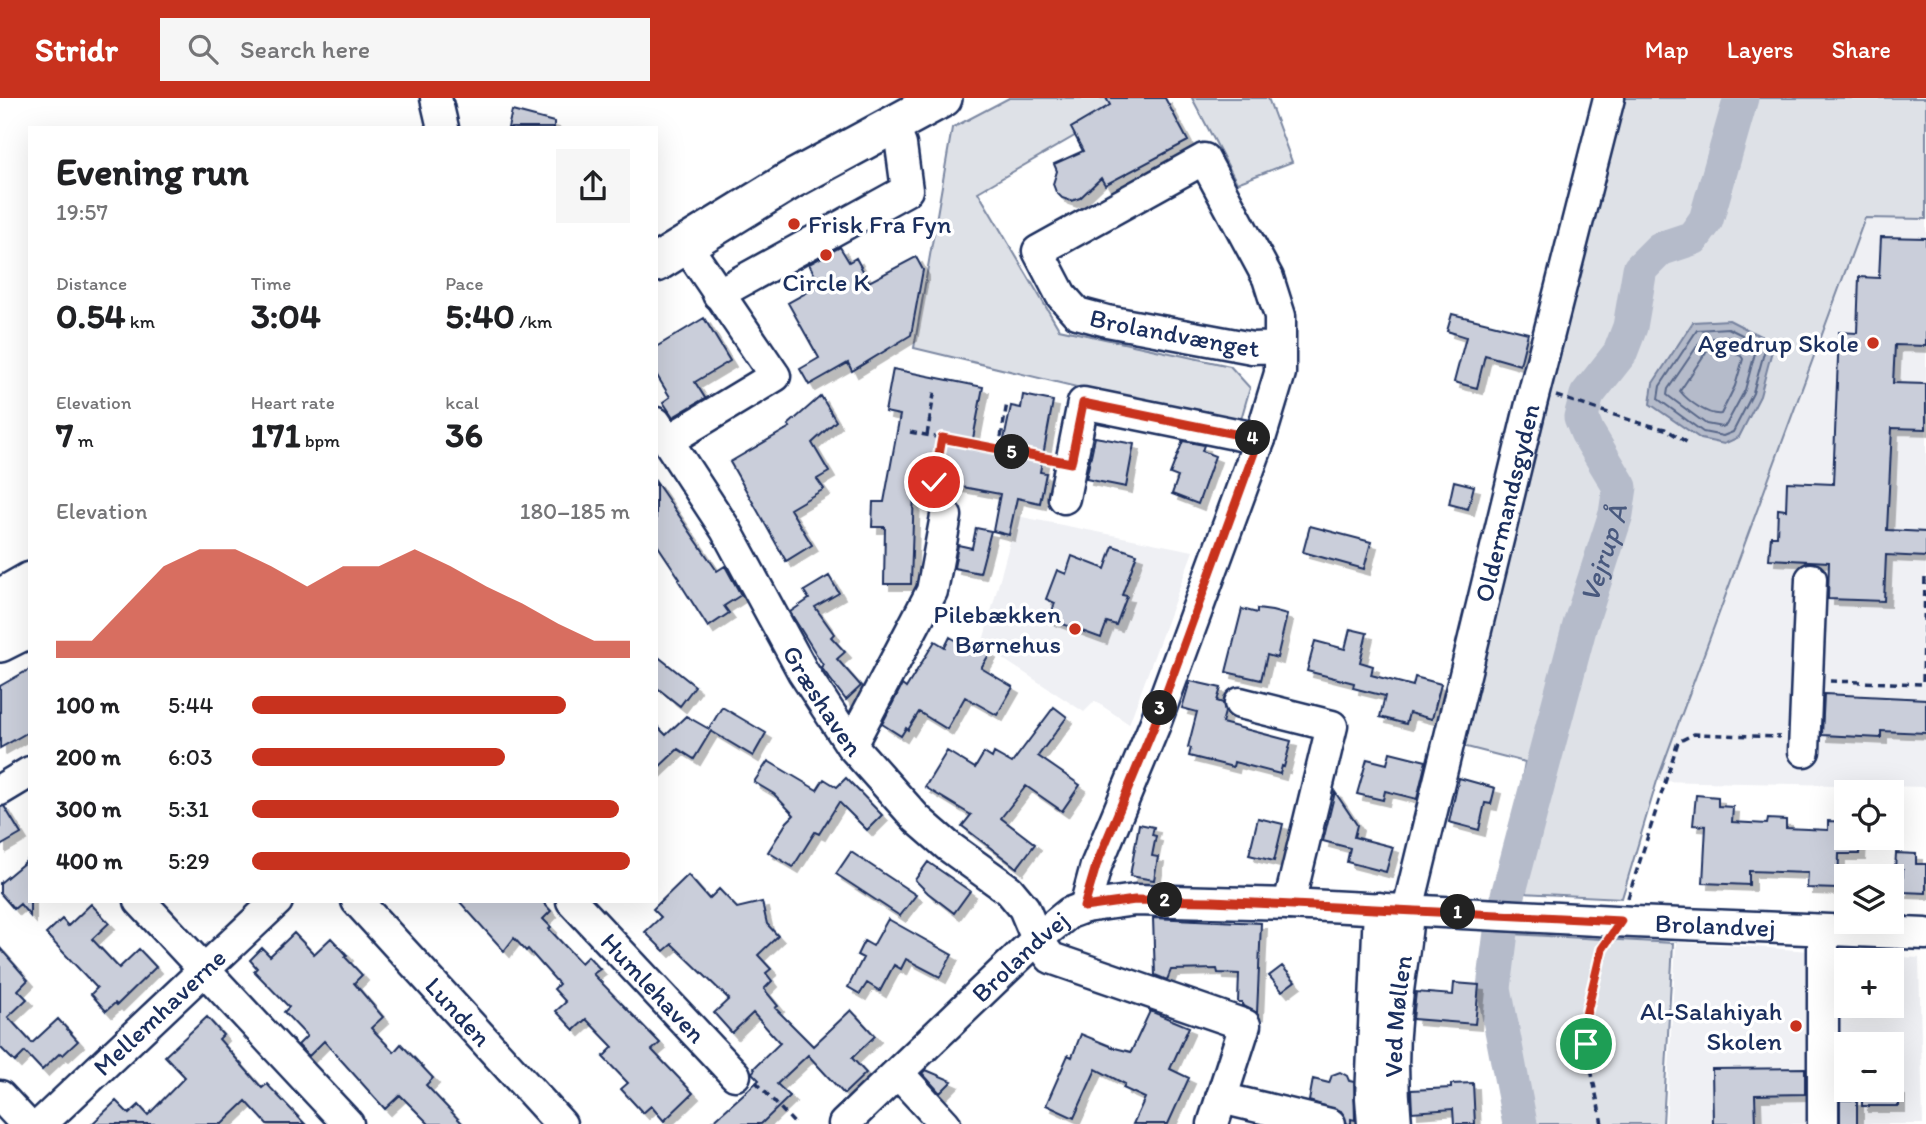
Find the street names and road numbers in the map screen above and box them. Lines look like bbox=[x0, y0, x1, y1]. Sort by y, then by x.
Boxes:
street label: Brolandvænget bbox=[1086, 301, 1260, 364]
street label: Oldermandsgyden bbox=[1467, 400, 1547, 605]
street label: Græshaven bbox=[776, 640, 870, 763]
street label: Brolandvej bbox=[965, 904, 1075, 1009]
street label: Brolandvej bbox=[1654, 907, 1776, 944]
street label: Humlehaven bbox=[594, 926, 713, 1050]
street label: Mellemhaverne bbox=[86, 942, 233, 1082]
street label: Ved Møllen bbox=[1377, 952, 1419, 1078]
street label: Lunden bbox=[418, 970, 498, 1053]

